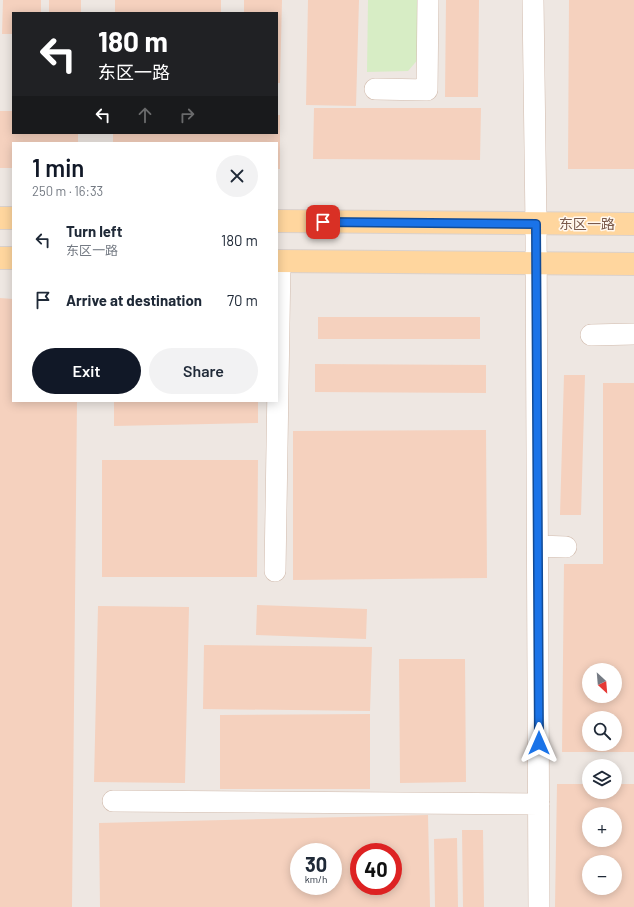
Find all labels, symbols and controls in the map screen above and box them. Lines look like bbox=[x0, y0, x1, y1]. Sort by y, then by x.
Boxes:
text: 180 m bbox=[98, 24, 168, 58]
icon: left bbox=[32, 28, 84, 80]
text: 东区一路 bbox=[98, 61, 170, 83]
icon: left bbox=[92, 104, 114, 126]
icon: ahead bbox=[134, 104, 156, 126]
icon: right bbox=[176, 104, 198, 126]
text: 1 min bbox=[32, 153, 84, 182]
button: close bbox=[216, 155, 258, 197]
text: 250 m · 16:33 bbox=[32, 183, 103, 199]
pin bbox=[306, 205, 340, 239]
icon: arrive bbox=[312, 211, 334, 233]
street label: 东区一路 bbox=[559, 215, 615, 232]
text: Turn left bbox=[66, 222, 122, 240]
icon: left bbox=[32, 229, 54, 251]
text: 180 m bbox=[221, 231, 258, 249]
text: 东区一路 bbox=[66, 242, 118, 258]
icon: arrive bbox=[32, 289, 54, 311]
text: Arrive at destination bbox=[66, 291, 202, 309]
text: 70 m bbox=[227, 291, 258, 309]
button: Exit bbox=[32, 348, 141, 394]
button: Share bbox=[149, 348, 258, 394]
north arrow bbox=[582, 663, 622, 703]
map controls bbox=[582, 663, 622, 895]
button: search bbox=[582, 711, 622, 751]
position arrow bbox=[518, 722, 560, 764]
button: layers bbox=[582, 759, 622, 799]
button: + bbox=[582, 807, 622, 847]
speed limit sign: 40 bbox=[350, 843, 402, 895]
text: 30 bbox=[305, 852, 327, 876]
button: − bbox=[582, 855, 622, 895]
text: km/h bbox=[305, 873, 327, 885]

